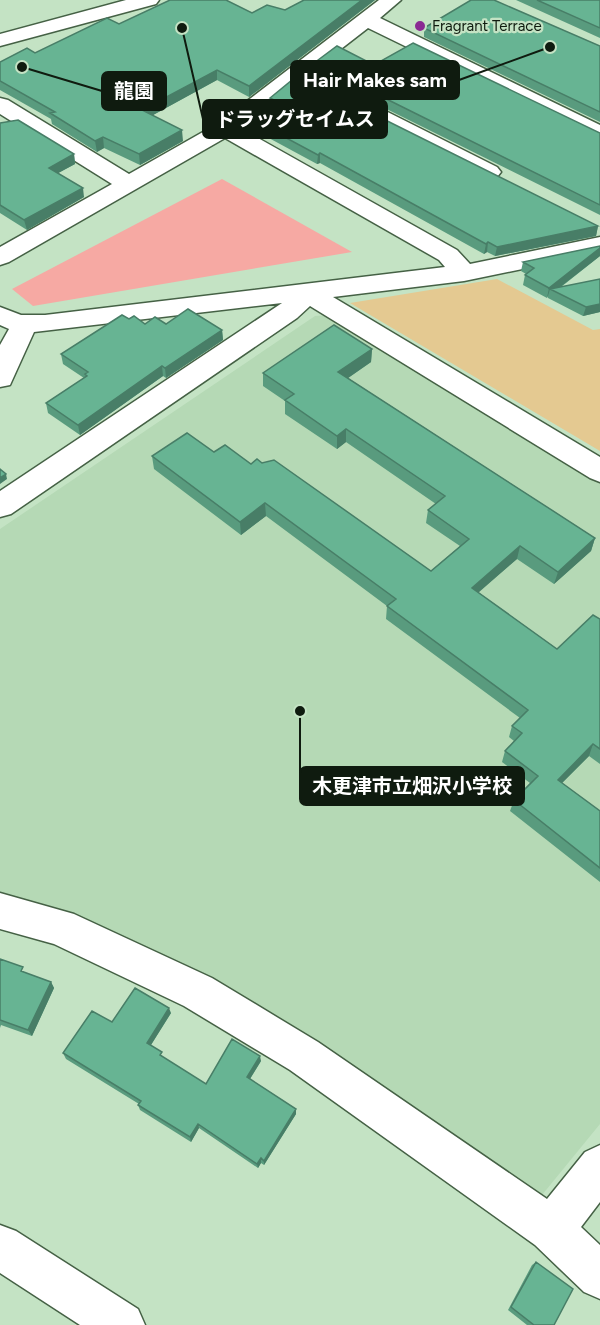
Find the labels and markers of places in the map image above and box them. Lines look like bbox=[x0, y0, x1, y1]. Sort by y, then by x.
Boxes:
place label: Fragrant Terrace bbox=[432, 17, 542, 35]
marker: Fragrant Terrace bbox=[413, 19, 427, 33]
callout: Hair Makes sam bbox=[291, 61, 459, 99]
callout: 龍園 bbox=[102, 72, 166, 110]
callout: ドラッグセイムス bbox=[203, 100, 387, 138]
callout: 木更津市立畑沢小学校 bbox=[300, 767, 524, 805]

